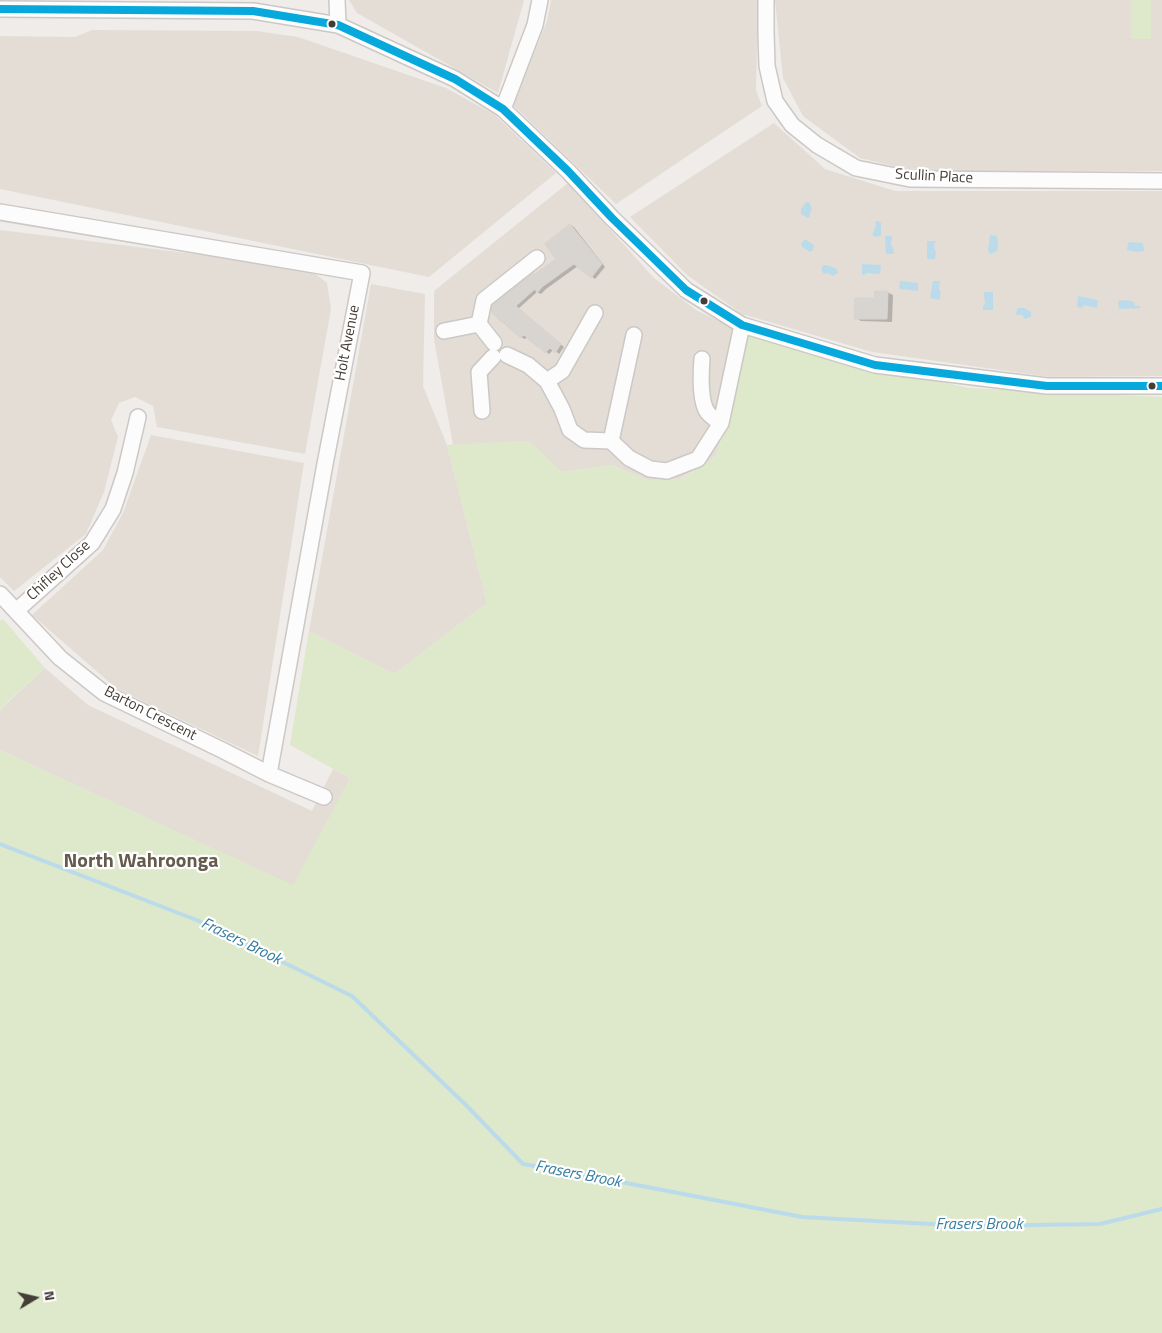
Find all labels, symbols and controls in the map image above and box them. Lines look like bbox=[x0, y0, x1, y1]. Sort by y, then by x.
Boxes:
unlabelled marker bbox=[327, 19, 337, 29]
street label: Scullin Place bbox=[895, 166, 973, 188]
unlabelled marker bbox=[699, 296, 709, 306]
street label: Holt Avenue bbox=[332, 304, 364, 382]
unlabelled marker bbox=[1147, 381, 1157, 391]
street label: Chifley Close bbox=[24, 537, 94, 605]
street label: Barton Crescent bbox=[101, 683, 199, 745]
district label: North Wahroonga bbox=[64, 850, 218, 874]
water label: Frasers Brook bbox=[198, 914, 284, 970]
water label: Frasers Brook bbox=[533, 1157, 623, 1193]
water label: Frasers Brook bbox=[935, 1215, 1023, 1235]
north arrow bbox=[10, 1273, 60, 1323]
text: N bbox=[39, 1289, 61, 1302]

